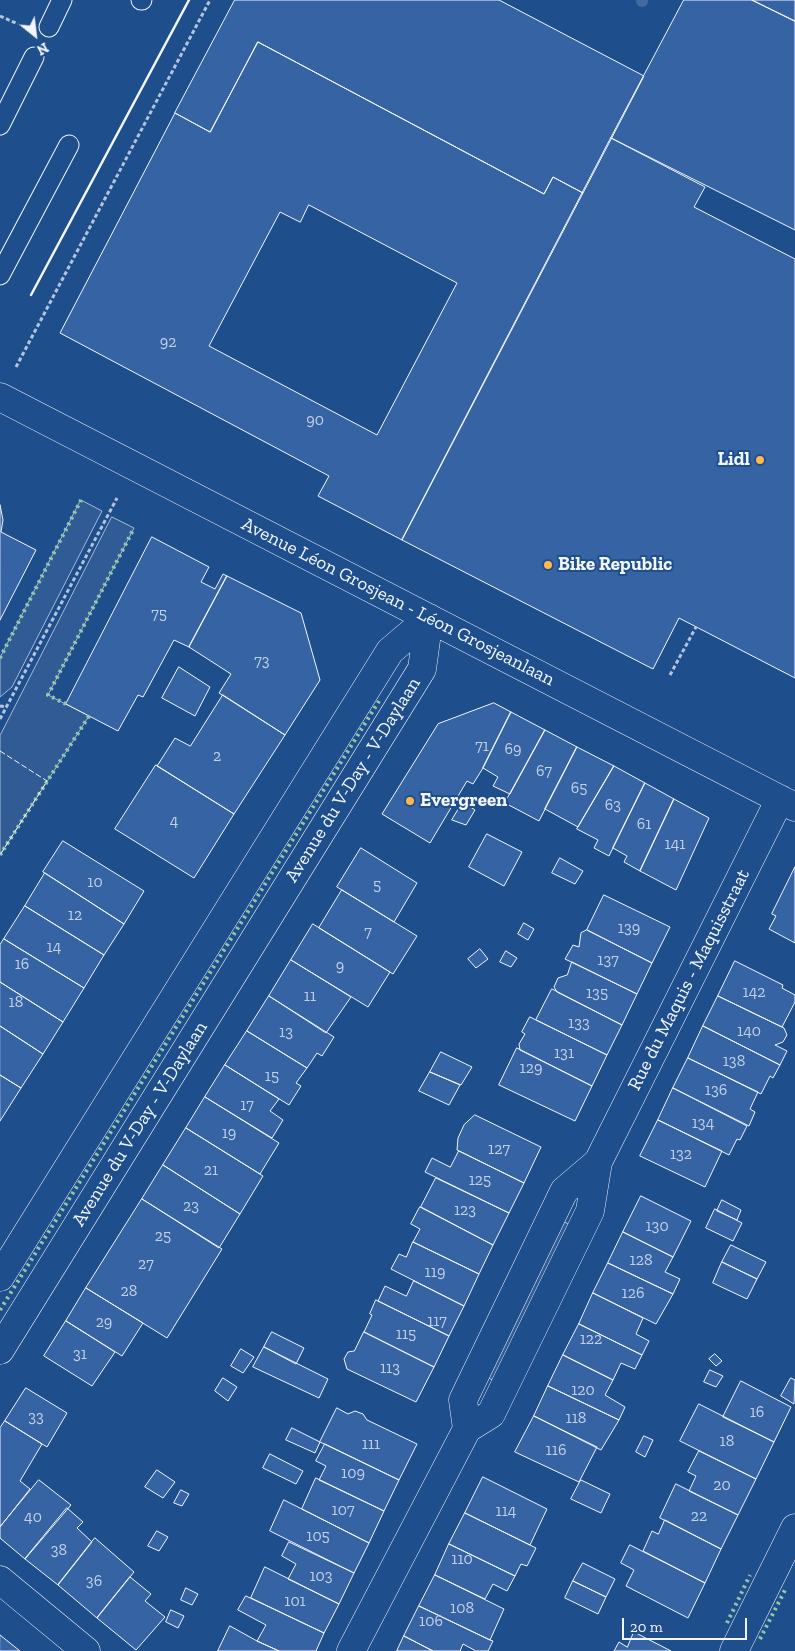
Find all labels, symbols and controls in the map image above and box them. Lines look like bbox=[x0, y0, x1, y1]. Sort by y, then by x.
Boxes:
north arrow bbox=[10, 10, 60, 60]
text: N bbox=[34, 39, 51, 59]
house number: 92 bbox=[160, 332, 176, 352]
house number: 90 bbox=[306, 410, 324, 430]
place label: Lidl bbox=[717, 449, 750, 471]
marker: Lidl bbox=[754, 454, 766, 466]
street label: Avenue Léon Grosjean - Léon Grosjeanlaan bbox=[238, 513, 558, 691]
place label: Bike Republic bbox=[558, 554, 672, 576]
marker: Bike Republic bbox=[542, 559, 554, 571]
house number: 75 bbox=[151, 604, 167, 624]
house number: 73 bbox=[254, 651, 270, 671]
street label: Avenue du V-Day - V-Daylaan bbox=[280, 673, 426, 887]
house number: 71 bbox=[475, 736, 489, 756]
house number: 69 bbox=[505, 739, 521, 759]
house number: 2 bbox=[213, 746, 221, 766]
house number: 67 bbox=[536, 761, 552, 781]
house number: 65 bbox=[571, 778, 587, 798]
place label: Evergreen bbox=[420, 790, 507, 812]
marker: Evergreen bbox=[404, 795, 416, 807]
house number: 63 bbox=[605, 795, 621, 815]
house number: 4 bbox=[170, 811, 178, 831]
house number: 61 bbox=[637, 814, 651, 834]
house number: 141 bbox=[665, 834, 685, 854]
street label: Rue du Maquis - Maquisstraat bbox=[623, 865, 755, 1095]
house number: 10 bbox=[87, 872, 103, 892]
house number: 5 bbox=[373, 875, 381, 895]
house number: 12 bbox=[68, 905, 82, 925]
house number: 139 bbox=[618, 918, 640, 938]
house number: 7 bbox=[364, 922, 372, 942]
house number: 14 bbox=[47, 937, 61, 957]
house number: 137 bbox=[597, 950, 619, 970]
house number: 16 bbox=[15, 954, 29, 974]
house number: 9 bbox=[336, 956, 344, 976]
house number: 142 bbox=[742, 982, 766, 1002]
house number: 135 bbox=[586, 983, 608, 1003]
house number: 11 bbox=[304, 986, 316, 1006]
house number: 18 bbox=[9, 992, 23, 1012]
house number: 133 bbox=[568, 1013, 590, 1033]
street label: Avenue du V-Day - V-Daylaan bbox=[67, 1017, 213, 1231]
house number: 140 bbox=[737, 1021, 761, 1041]
house number: 13 bbox=[279, 1022, 293, 1042]
house number: 131 bbox=[554, 1043, 574, 1063]
house number: 138 bbox=[723, 1051, 745, 1071]
house number: 129 bbox=[520, 1058, 542, 1078]
house number: 15 bbox=[265, 1066, 279, 1086]
house number: 136 bbox=[705, 1080, 727, 1100]
house number: 17 bbox=[240, 1095, 254, 1115]
house number: 134 bbox=[692, 1113, 714, 1133]
house number: 19 bbox=[222, 1123, 236, 1143]
house number: 127 bbox=[488, 1139, 510, 1159]
house number: 132 bbox=[670, 1144, 692, 1164]
house number: 21 bbox=[204, 1160, 218, 1180]
house number: 125 bbox=[469, 1170, 491, 1190]
house number: 23 bbox=[183, 1196, 199, 1216]
house number: 123 bbox=[454, 1200, 476, 1220]
house number: 130 bbox=[645, 1216, 669, 1236]
house number: 25 bbox=[155, 1226, 171, 1246]
house number: 128 bbox=[629, 1250, 653, 1270]
house number: 27 bbox=[138, 1254, 154, 1274]
house number: 119 bbox=[425, 1262, 445, 1282]
house number: 28 bbox=[121, 1281, 137, 1301]
house number: 126 bbox=[622, 1283, 644, 1303]
house number: 117 bbox=[427, 1311, 447, 1331]
house number: 29 bbox=[96, 1312, 112, 1332]
house number: 115 bbox=[396, 1324, 416, 1344]
house number: 122 bbox=[580, 1329, 602, 1349]
house number: 31 bbox=[73, 1344, 87, 1364]
house number: 113 bbox=[380, 1358, 400, 1378]
house number: 120 bbox=[571, 1380, 595, 1400]
house number: 16 bbox=[750, 1402, 764, 1422]
house number: 33 bbox=[28, 1407, 44, 1427]
house number: 118 bbox=[566, 1408, 586, 1428]
house number: 18 bbox=[720, 1431, 734, 1451]
house number: 111 bbox=[362, 1434, 380, 1454]
house number: 116 bbox=[546, 1440, 566, 1460]
house number: 109 bbox=[341, 1463, 365, 1483]
house number: 20 bbox=[713, 1475, 731, 1495]
house number: 107 bbox=[332, 1500, 354, 1520]
house number: 114 bbox=[496, 1501, 516, 1521]
house number: 22 bbox=[691, 1506, 707, 1526]
house number: 40 bbox=[24, 1507, 42, 1527]
house number: 105 bbox=[306, 1526, 330, 1546]
house number: 38 bbox=[51, 1540, 67, 1560]
house number: 110 bbox=[451, 1549, 473, 1569]
house number: 103 bbox=[309, 1566, 333, 1586]
house number: 36 bbox=[86, 1571, 102, 1591]
house number: 101 bbox=[284, 1591, 306, 1611]
house number: 108 bbox=[450, 1598, 474, 1618]
scale bar bbox=[625, 1608, 750, 1640]
house number: 106 bbox=[419, 1611, 443, 1631]
text: 20 m bbox=[630, 1618, 663, 1636]

